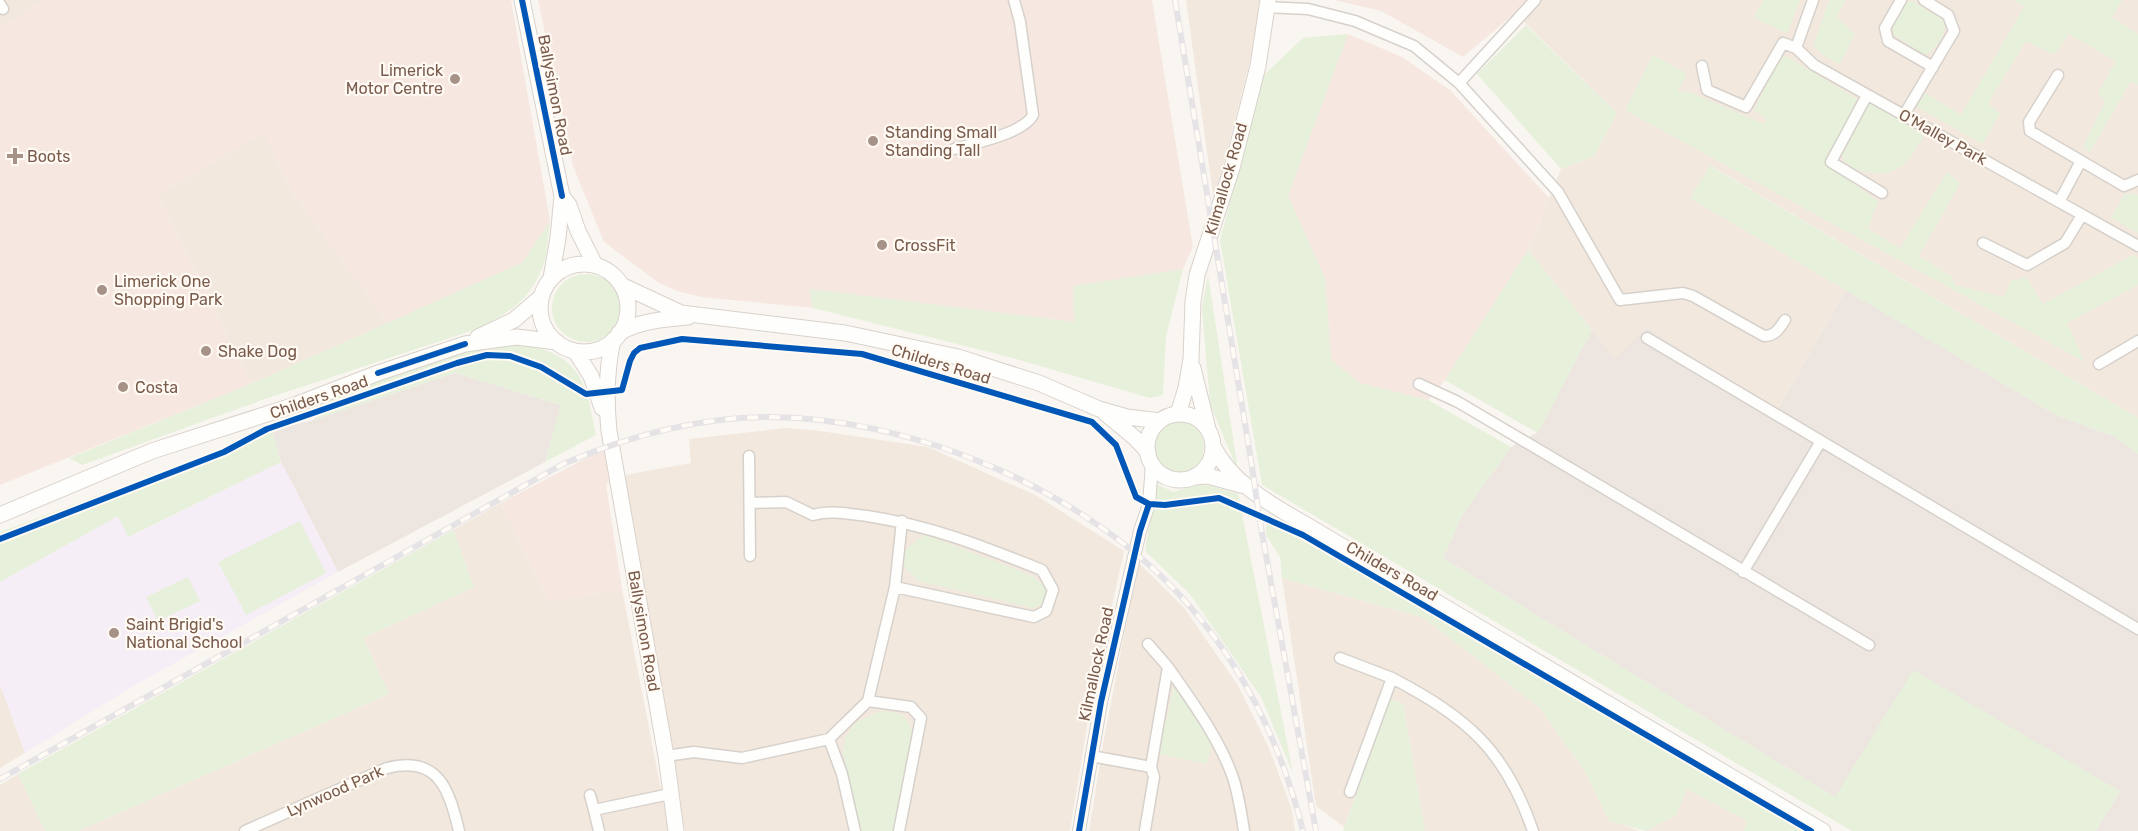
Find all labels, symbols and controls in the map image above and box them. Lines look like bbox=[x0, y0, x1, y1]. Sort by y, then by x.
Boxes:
street label: Ballysimon Road bbox=[534, 33, 576, 157]
place label: Limerick Motor Centre bbox=[346, 61, 444, 98]
marker: Limerick Motor Centre bbox=[448, 72, 462, 86]
street label: O'Malley Park bbox=[1896, 105, 1991, 169]
street label: Kilmallock Road bbox=[1201, 121, 1251, 237]
place label: Standing Small Standing Tall bbox=[885, 123, 997, 160]
marker: Standing Small Standing Tall bbox=[866, 134, 880, 148]
place label: Boots bbox=[27, 147, 70, 166]
marker: Boots bbox=[8, 149, 22, 163]
place label: CrossFit bbox=[894, 236, 956, 255]
marker: CrossFit bbox=[875, 238, 889, 252]
place label: Limerick One Shopping Park bbox=[114, 272, 223, 309]
marker: Limerick One Shopping Park bbox=[95, 283, 109, 297]
street label: Childers Road bbox=[889, 340, 993, 388]
place label: Shake Dog bbox=[218, 342, 297, 361]
marker: Shake Dog bbox=[199, 344, 213, 358]
street label: Childers Road bbox=[267, 371, 371, 423]
place label: Costa bbox=[135, 378, 178, 397]
marker: Costa bbox=[116, 380, 130, 394]
street label: Childers Road bbox=[1343, 537, 1441, 605]
street label: Ballysimon Road bbox=[624, 569, 664, 693]
street label: Kilmallock Road bbox=[1075, 605, 1117, 723]
place label: Saint Brigid's National School bbox=[126, 615, 242, 652]
marker: Saint Brigid's National School bbox=[107, 626, 121, 640]
street label: Lynwood Park bbox=[284, 761, 387, 821]

